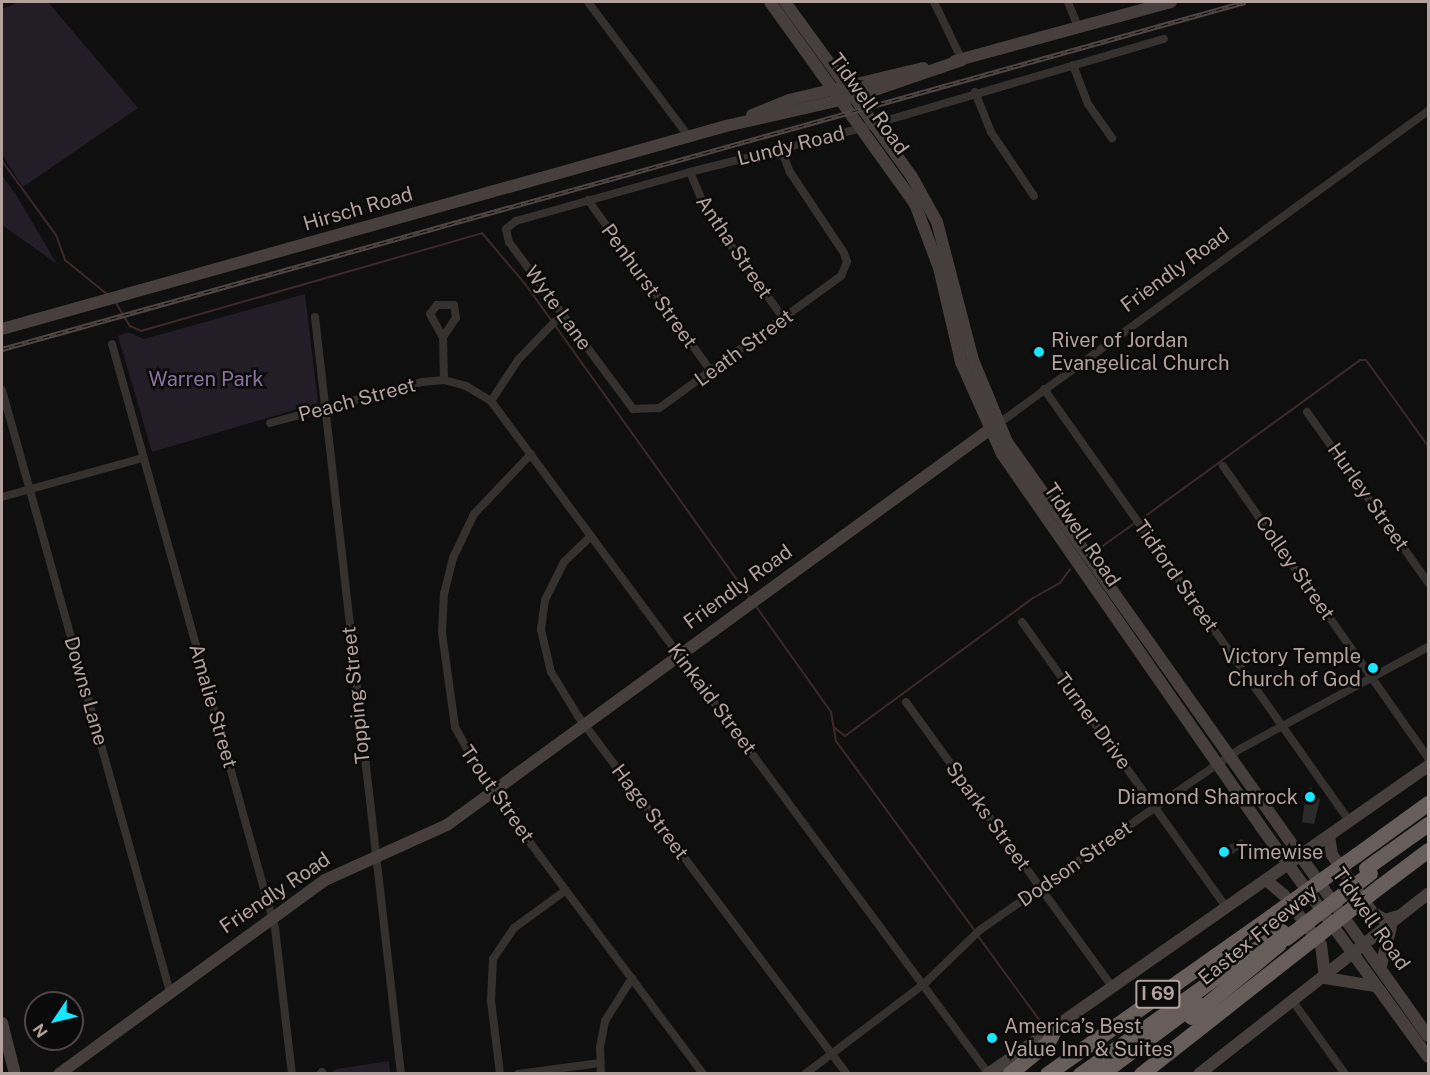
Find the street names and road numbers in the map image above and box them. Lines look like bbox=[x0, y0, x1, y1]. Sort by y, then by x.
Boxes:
street label: Tidwell Road bbox=[824, 49, 914, 159]
street label: Lundy Road bbox=[735, 121, 847, 171]
street label: Hirsch Road bbox=[300, 182, 416, 236]
street label: Antha Street bbox=[691, 191, 777, 303]
street label: Penhurst Street bbox=[596, 219, 702, 353]
street label: Friendly Road bbox=[1116, 223, 1234, 317]
street label: Wyte Lane bbox=[519, 261, 597, 355]
street label: Leath Street bbox=[690, 304, 798, 392]
street label: Peach Street bbox=[296, 373, 418, 427]
street label: Hurley Street bbox=[1322, 439, 1414, 555]
street label: Tidwell Road bbox=[1039, 479, 1125, 591]
street label: Colley Street bbox=[1250, 511, 1340, 625]
street label: Tidford Street bbox=[1129, 516, 1223, 636]
street label: Friendly Road bbox=[679, 540, 797, 634]
street label: Topping Street bbox=[337, 625, 375, 765]
street label: Downs Lane bbox=[59, 634, 113, 748]
street label: Kinkaid Street bbox=[663, 639, 761, 759]
street label: Amalie Street bbox=[184, 641, 242, 771]
street label: Turner Drive bbox=[1050, 668, 1136, 774]
street label: Trout Street bbox=[455, 741, 539, 847]
street label: Sparks Street bbox=[941, 757, 1035, 875]
street label: Hage Street bbox=[606, 760, 694, 864]
street label: Dodson Street bbox=[1013, 816, 1137, 912]
street label: Friendly Road bbox=[215, 847, 335, 939]
street label: Tidwell Road bbox=[1327, 863, 1415, 975]
street label: Eastex Freeway bbox=[1194, 880, 1322, 990]
road number: I 69 bbox=[1134, 979, 1182, 1009]

